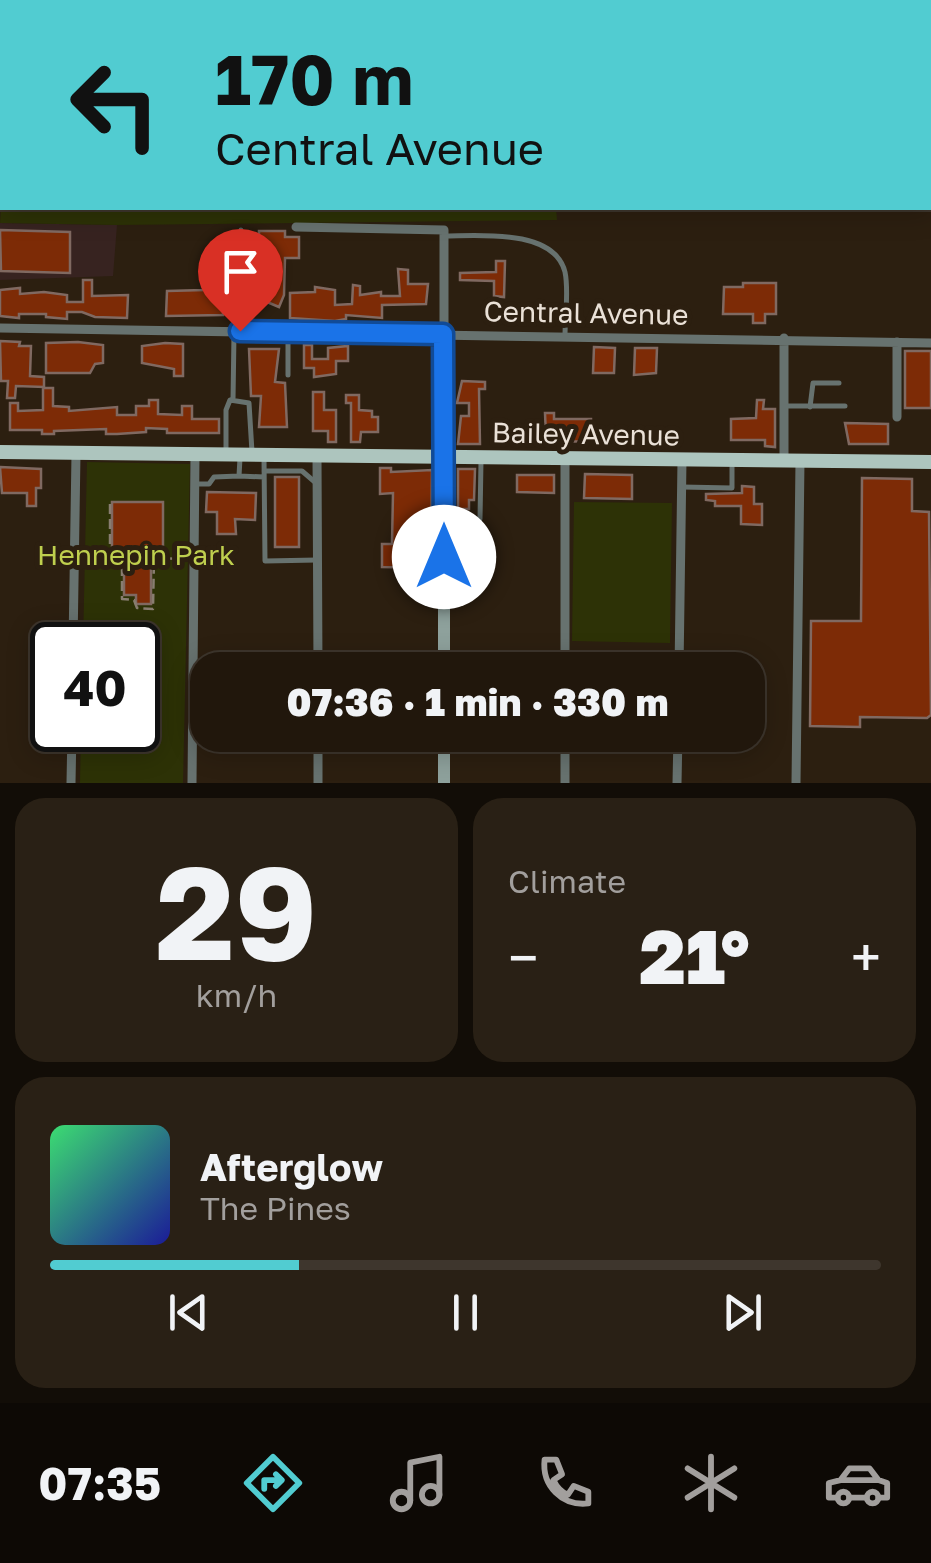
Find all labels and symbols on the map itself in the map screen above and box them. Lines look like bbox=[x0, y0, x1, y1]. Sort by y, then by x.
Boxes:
pin bbox=[198, 229, 283, 332]
street label: Central Avenue bbox=[483, 294, 689, 331]
street label: Bailey Avenue bbox=[492, 415, 680, 452]
position arrow bbox=[392, 505, 496, 609]
park label: Hennepin Park bbox=[37, 538, 235, 571]
speed limit sign: 40 bbox=[30, 622, 160, 752]

